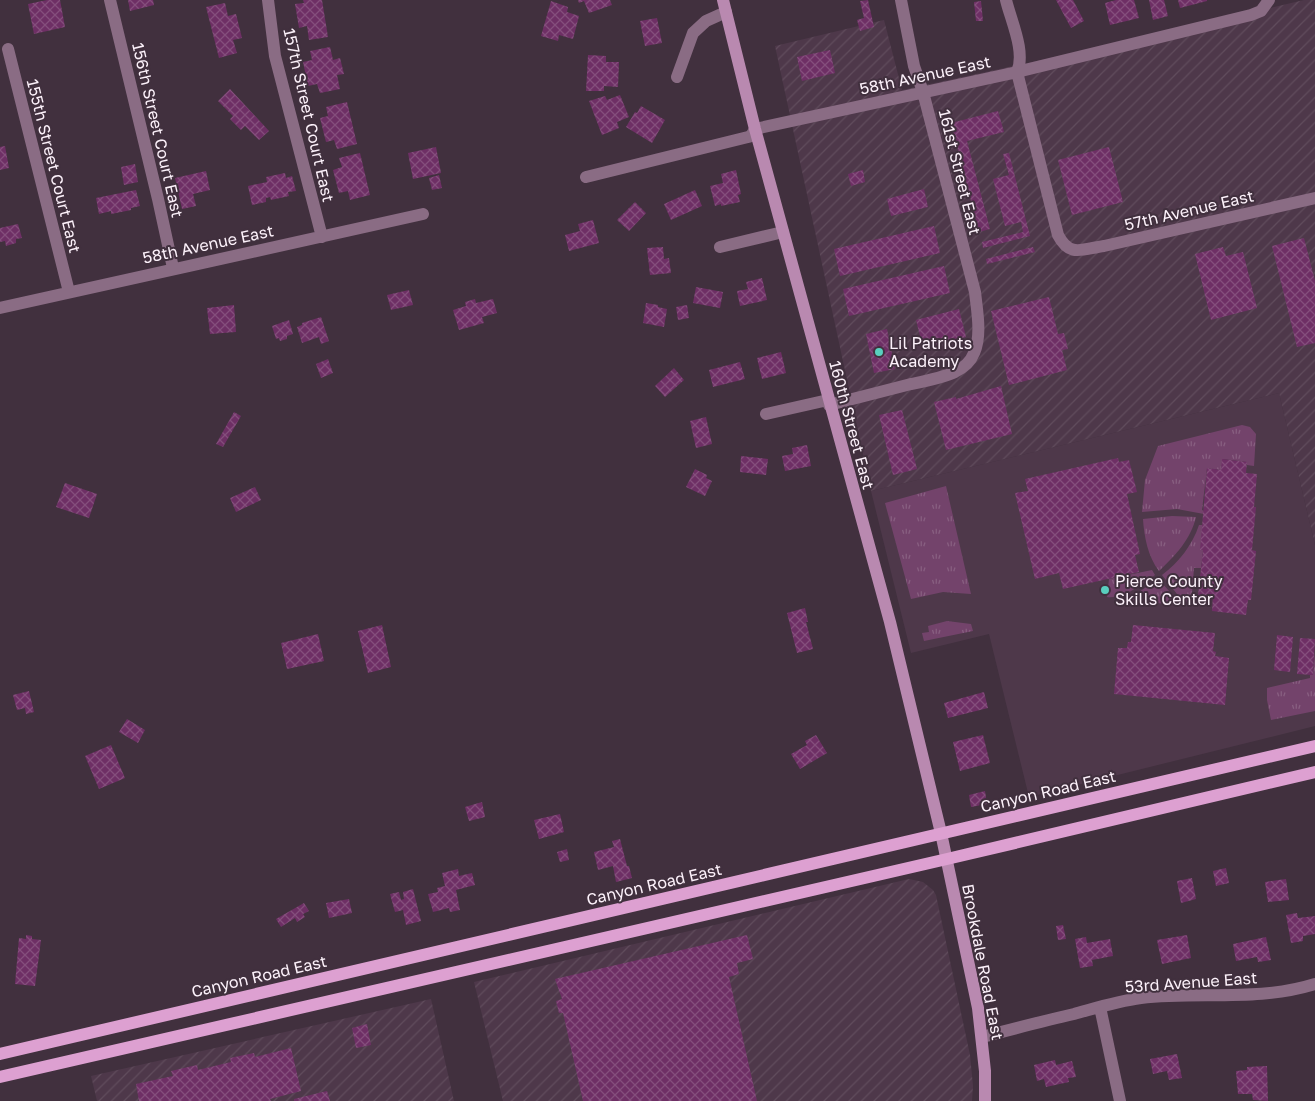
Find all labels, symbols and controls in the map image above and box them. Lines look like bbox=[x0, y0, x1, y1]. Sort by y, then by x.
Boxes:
street label: 157th Street Court East bbox=[279, 26, 339, 204]
street label: 156th Street Court East bbox=[128, 41, 188, 219]
street label: 58th Avenue East bbox=[858, 51, 992, 99]
street label: 155th Street Court East bbox=[23, 77, 85, 255]
street label: 161st Street East bbox=[935, 107, 985, 237]
street label: 57th Avenue East bbox=[1122, 185, 1256, 235]
street label: 58th Avenue East bbox=[141, 220, 275, 268]
place label: Lil Patriots Academy bbox=[889, 333, 972, 371]
marker: Lil Patriots Academy bbox=[873, 346, 885, 358]
street label: 160th Street East bbox=[825, 358, 879, 492]
place label: Pierce County Skills Center bbox=[1115, 571, 1223, 609]
marker: Pierce County Skills Center bbox=[1099, 584, 1111, 596]
street label: Canyon Road East bbox=[978, 766, 1118, 816]
street label: Canyon Road East bbox=[584, 859, 724, 909]
street label: Brookdale Road East bbox=[958, 882, 1008, 1042]
street label: Canyon Road East bbox=[189, 951, 329, 1001]
street label: 53rd Avenue East bbox=[1124, 967, 1258, 997]

